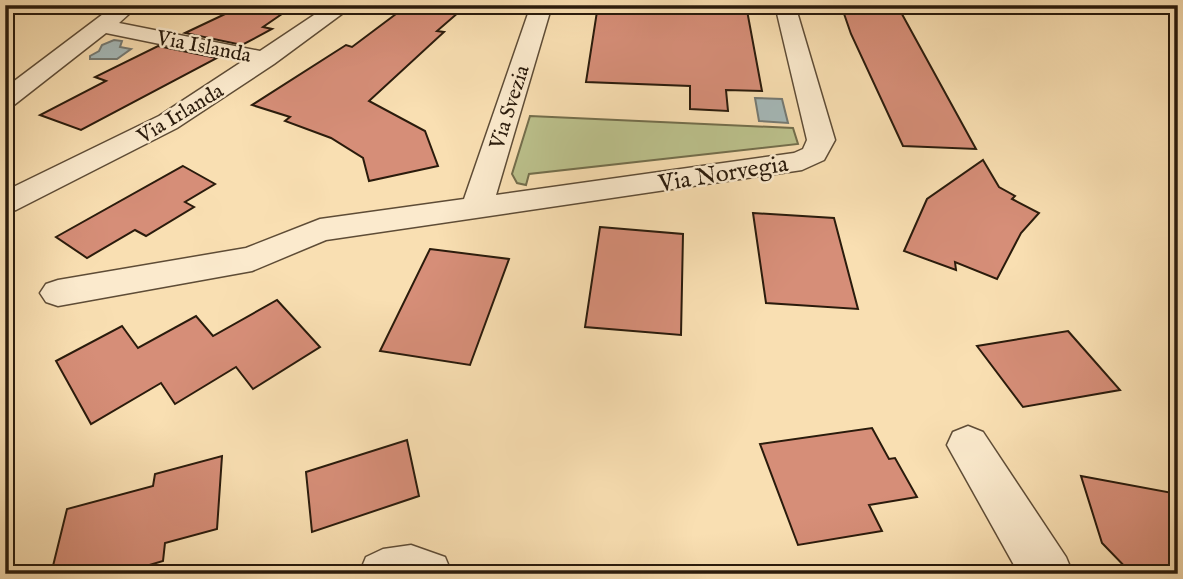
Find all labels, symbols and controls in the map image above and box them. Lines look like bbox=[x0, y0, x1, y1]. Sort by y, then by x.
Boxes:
street label: Via Islanda bbox=[153, 25, 254, 70]
street label: Via Svezia bbox=[484, 61, 537, 154]
street label: Via Irlanda bbox=[132, 78, 230, 151]
street label: Via Norvegia bbox=[655, 149, 791, 200]

